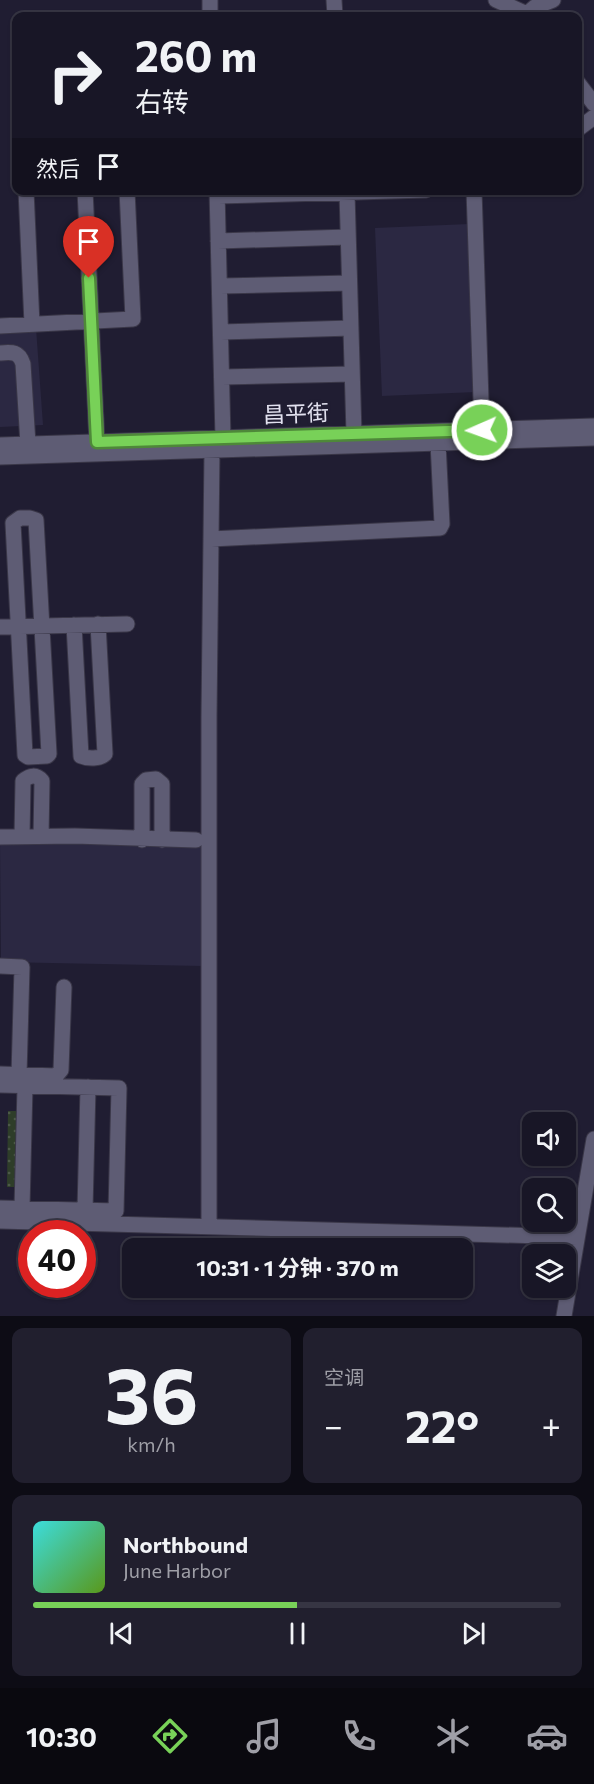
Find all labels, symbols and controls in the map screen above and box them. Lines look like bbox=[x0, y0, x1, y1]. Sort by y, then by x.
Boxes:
text: 260 m bbox=[135, 29, 257, 81]
icon: right bbox=[36, 36, 114, 114]
text: 右转 bbox=[135, 85, 189, 118]
icon: arrive bbox=[92, 150, 125, 183]
text: 然后 bbox=[36, 155, 80, 182]
pin bbox=[63, 216, 114, 278]
icon: arrive bbox=[72, 225, 105, 258]
street label: 昌平街 bbox=[263, 398, 329, 428]
position arrow bbox=[450, 398, 514, 462]
map controls bbox=[522, 1112, 576, 1298]
button: sound bbox=[522, 1112, 576, 1166]
button: search bbox=[522, 1178, 576, 1232]
speed limit sign: 40 bbox=[18, 1220, 96, 1298]
button: layers bbox=[522, 1244, 576, 1298]
text: 10:31 · 1 分钟 · 370 m bbox=[196, 1254, 399, 1281]
text: 36 bbox=[105, 1345, 198, 1440]
text: 空调 bbox=[324, 1365, 364, 1389]
text: 22° bbox=[405, 1397, 479, 1452]
text: − bbox=[324, 1404, 343, 1445]
text: + bbox=[542, 1404, 561, 1445]
text: km/h bbox=[127, 1432, 176, 1456]
text: Northbound bbox=[123, 1531, 248, 1558]
text: June Harbor bbox=[123, 1558, 231, 1582]
icon: previous bbox=[105, 1617, 138, 1650]
icon: pause bbox=[281, 1617, 314, 1650]
icon: next bbox=[457, 1617, 490, 1650]
icon: directions bbox=[149, 1715, 191, 1757]
icon: music bbox=[243, 1715, 285, 1757]
icon: phone bbox=[338, 1715, 380, 1757]
icon: climate bbox=[432, 1715, 474, 1757]
icon: car bbox=[526, 1715, 568, 1757]
text: 10:30 bbox=[26, 1720, 97, 1753]

